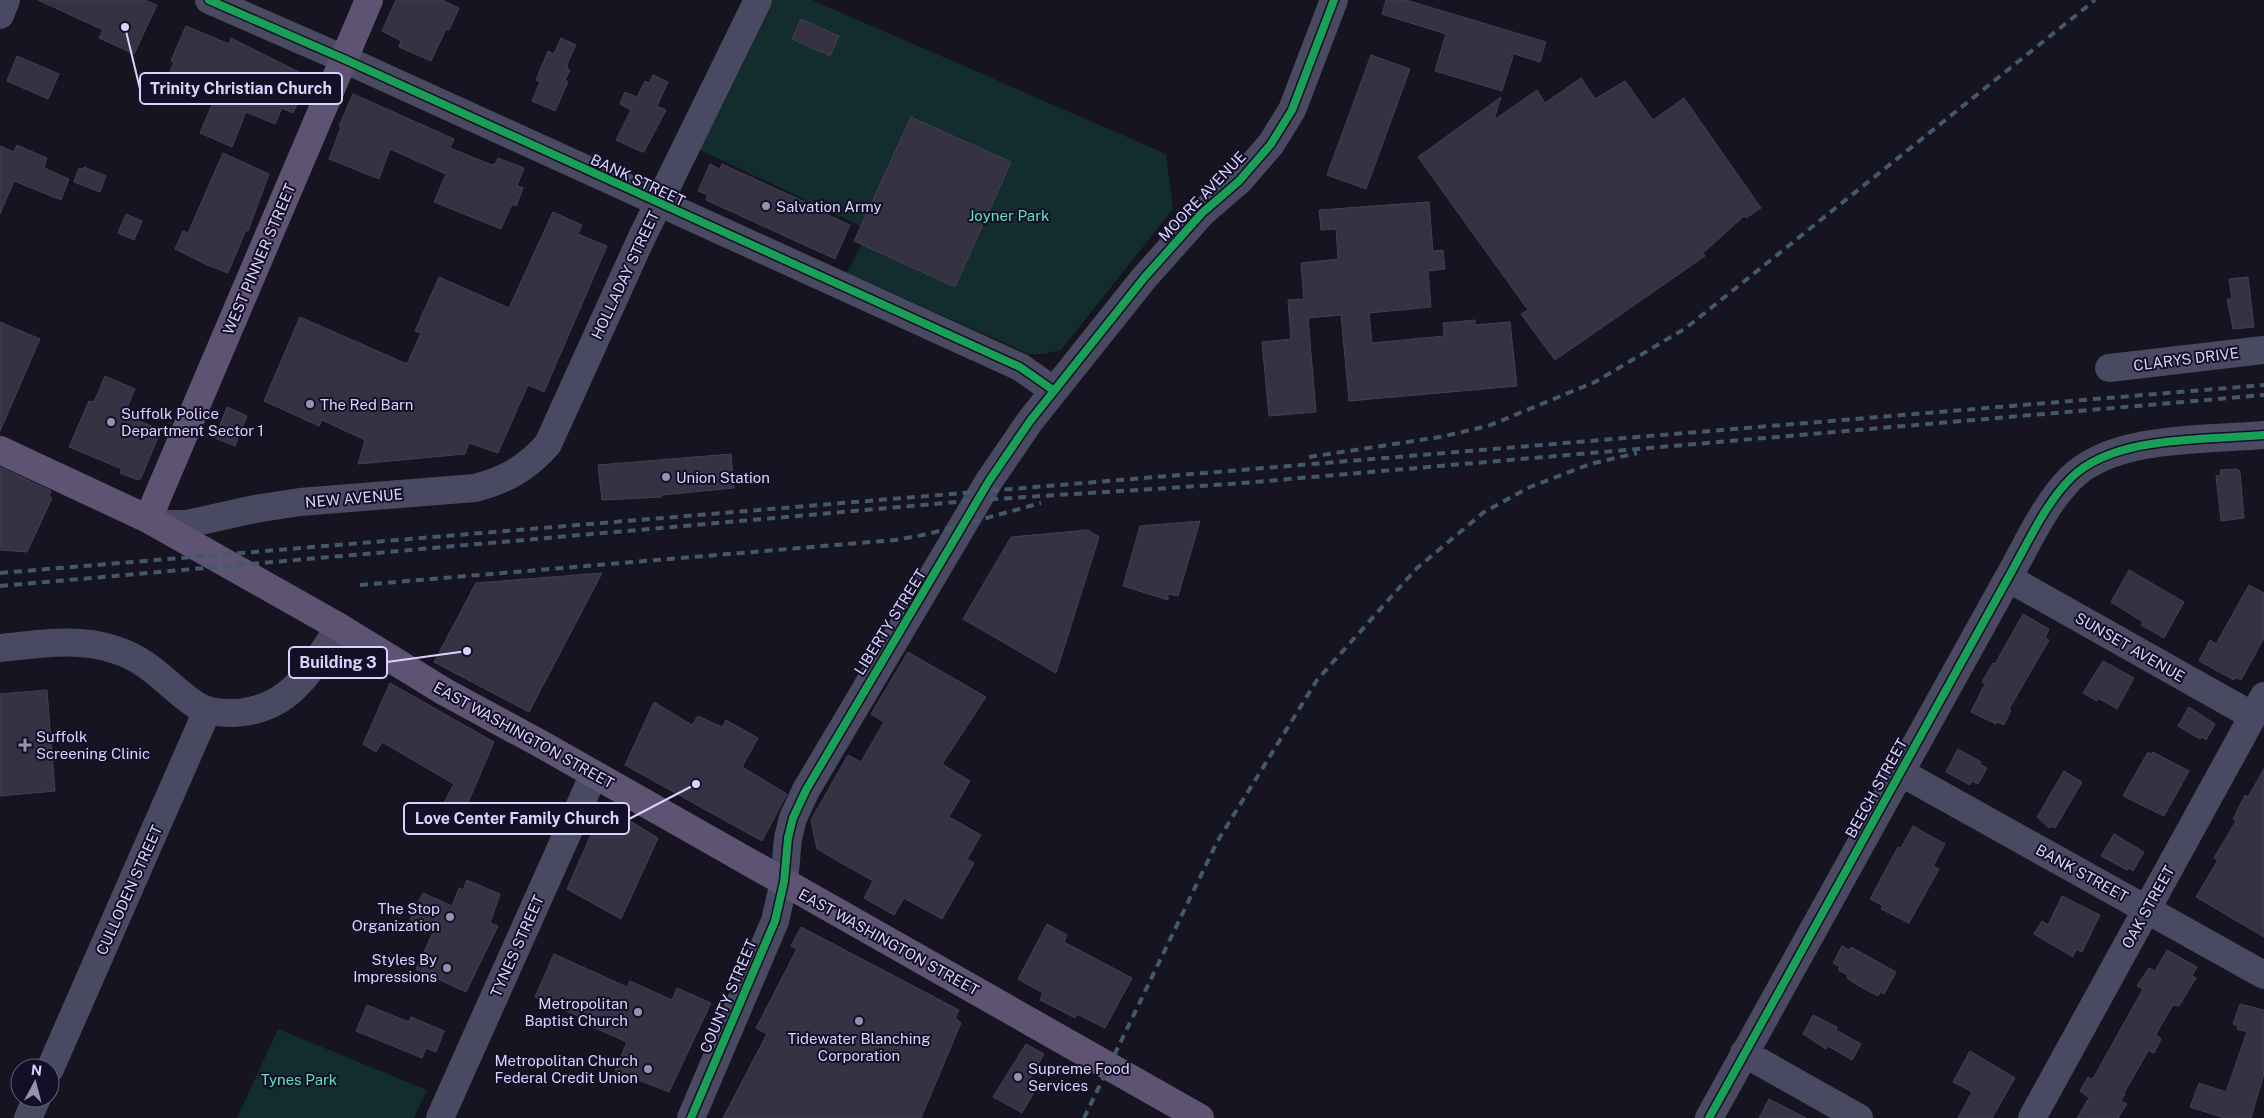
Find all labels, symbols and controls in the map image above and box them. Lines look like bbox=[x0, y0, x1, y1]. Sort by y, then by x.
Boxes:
callout: Trinity Christian Church bbox=[140, 73, 342, 104]
text: Trinity Christian Church bbox=[150, 79, 332, 98]
street label: MOORE AVENUE bbox=[1155, 148, 1249, 244]
street label: BANK STREET bbox=[588, 151, 688, 209]
street label: WEST PINNER STREET bbox=[219, 181, 299, 337]
place label: Salvation Army bbox=[776, 198, 882, 215]
marker: Salvation Army bbox=[760, 200, 772, 212]
park label: Joyner Park bbox=[969, 207, 1049, 224]
street label: HOLLADAY STREET bbox=[588, 208, 662, 342]
street label: CLARYS DRIVE bbox=[2132, 344, 2240, 374]
place label: The Red Barn bbox=[320, 396, 413, 413]
marker: The Red Barn bbox=[304, 398, 316, 410]
place label: Suffolk Police Department Sector 1 bbox=[121, 405, 264, 439]
marker: Suffolk Police Department Sector 1 bbox=[105, 416, 117, 428]
place label: Union Station bbox=[676, 469, 770, 486]
marker: Union Station bbox=[660, 471, 672, 483]
street label: NEW AVENUE bbox=[304, 485, 404, 511]
street label: LIBERTY STREET bbox=[851, 566, 929, 678]
street label: SUNSET AVENUE bbox=[2072, 609, 2188, 685]
callout: Building 3 bbox=[289, 647, 387, 678]
text: Building 3 bbox=[299, 653, 377, 672]
street label: EAST WASHINGTON STREET bbox=[431, 678, 617, 792]
place label: Suffolk Screening Clinic bbox=[36, 728, 150, 762]
street label: BEECH STREET bbox=[1842, 735, 1910, 841]
marker: Suffolk Screening Clinic bbox=[18, 738, 32, 752]
callout: Love Center Family Church bbox=[404, 803, 629, 834]
text: Love Center Family Church bbox=[415, 809, 619, 828]
street label: CULLODEN STREET bbox=[93, 822, 165, 958]
street label: BANK STREET bbox=[2033, 841, 2131, 905]
street label: OAK STREET bbox=[2118, 863, 2178, 951]
street label: EAST WASHINGTON STREET bbox=[796, 885, 982, 999]
street label: TYNES STREET bbox=[487, 892, 547, 1000]
place label: The Stop Organization bbox=[352, 900, 440, 934]
marker: The Stop Organization bbox=[444, 911, 456, 923]
street label: COUNTY STREET bbox=[696, 937, 760, 1055]
place label: Styles By Impressions bbox=[353, 951, 437, 985]
marker: Styles By Impressions bbox=[441, 962, 453, 974]
place label: Metropolitan Baptist Church bbox=[524, 995, 628, 1029]
marker: Metropolitan Baptist Church bbox=[632, 1006, 644, 1018]
marker: Tidewater Blanching Corporation bbox=[853, 1015, 865, 1027]
place label: Tidewater Blanching Corporation bbox=[787, 1030, 931, 1064]
place label: Metropolitan Church Federal Credit Union bbox=[494, 1052, 638, 1086]
north arrow bbox=[10, 1058, 60, 1108]
place label: Supreme Food Services bbox=[1028, 1060, 1130, 1094]
text: N bbox=[30, 1061, 43, 1079]
marker: Metropolitan Church Federal Credit Union bbox=[642, 1063, 654, 1075]
park label: Tynes Park bbox=[261, 1071, 337, 1088]
marker: Supreme Food Services bbox=[1012, 1071, 1024, 1083]

